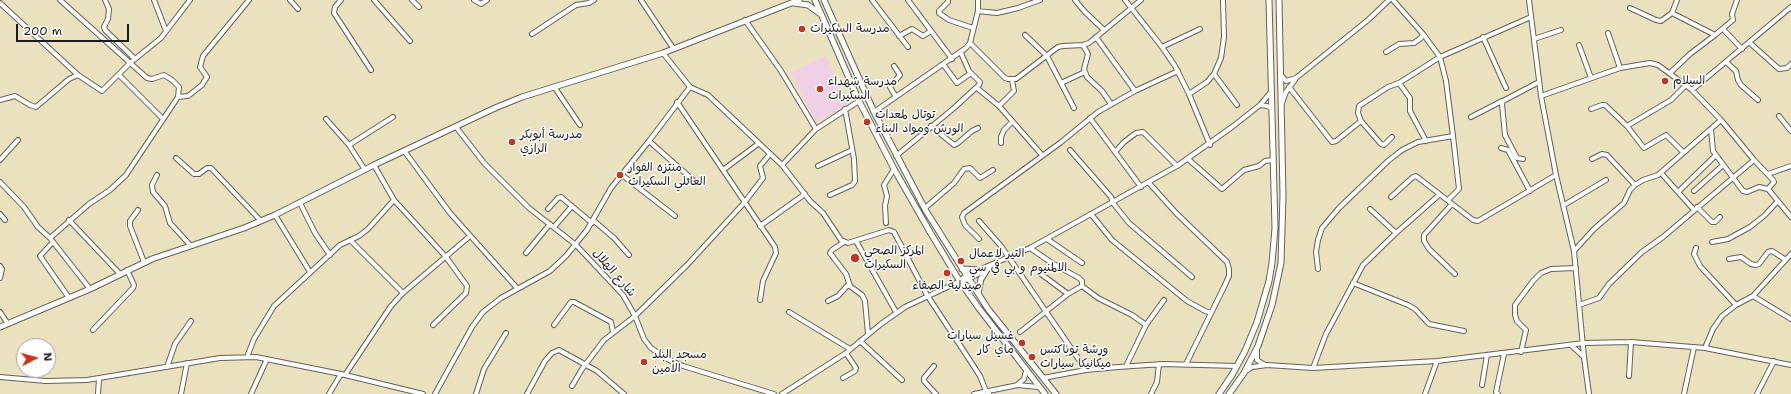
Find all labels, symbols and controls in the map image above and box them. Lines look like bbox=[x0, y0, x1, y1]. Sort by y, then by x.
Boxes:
scale bar bbox=[18, 16, 131, 42]
place label: مدرسة السكيرات bbox=[810, 22, 890, 36]
text: 200 m bbox=[23, 23, 62, 39]
marker: مدرسة السكيرات bbox=[797, 24, 807, 34]
place label: السلام bbox=[1673, 74, 1705, 88]
place label: مدرسة شهداء السكيرات bbox=[828, 75, 897, 103]
marker: السلام bbox=[1660, 76, 1670, 86]
marker: مدرسة شهداء السكيرات bbox=[815, 84, 825, 94]
place label: توتال لمعدات الورش ومواد البناء bbox=[875, 108, 963, 136]
marker: توتال لمعدات الورش ومواد البناء bbox=[862, 117, 872, 127]
place label: مدرسة أبوبكر الرازي bbox=[520, 128, 582, 156]
marker: مدرسة أبوبكر الرازي bbox=[507, 137, 517, 147]
place label: منتزه الفوار العائلي السكيرات bbox=[628, 161, 706, 189]
marker: منتزه الفوار العائلي السكيرات bbox=[615, 170, 625, 180]
place label: المركز الصحي السكيرات bbox=[864, 244, 924, 272]
street label: شارع الهلال bbox=[589, 246, 639, 300]
place label: التير لاعمال الالمنيوم و بي في سي bbox=[969, 247, 1067, 275]
marker: المركز الصحي السكيرات bbox=[849, 252, 861, 264]
marker: التير لاعمال الالمنيوم و بي في سي bbox=[956, 256, 966, 266]
marker: صيدلية الصفاء bbox=[942, 268, 952, 278]
place label: صيدلية الصفاء bbox=[912, 279, 982, 293]
place label: غسيل سيارات ماي كار bbox=[947, 329, 1014, 357]
north arrow bbox=[16, 338, 56, 378]
marker: غسيل سيارات ماي كار bbox=[1017, 338, 1027, 348]
place label: ورشة توباكتس ميكانيكا سيارات bbox=[1040, 343, 1111, 371]
place label: مسجد البلد الأمين bbox=[652, 348, 707, 376]
text: N bbox=[40, 352, 55, 362]
marker: ورشة توباكتس ميكانيكا سيارات bbox=[1027, 352, 1037, 362]
marker: مسجد البلد الأمين bbox=[639, 357, 649, 367]

